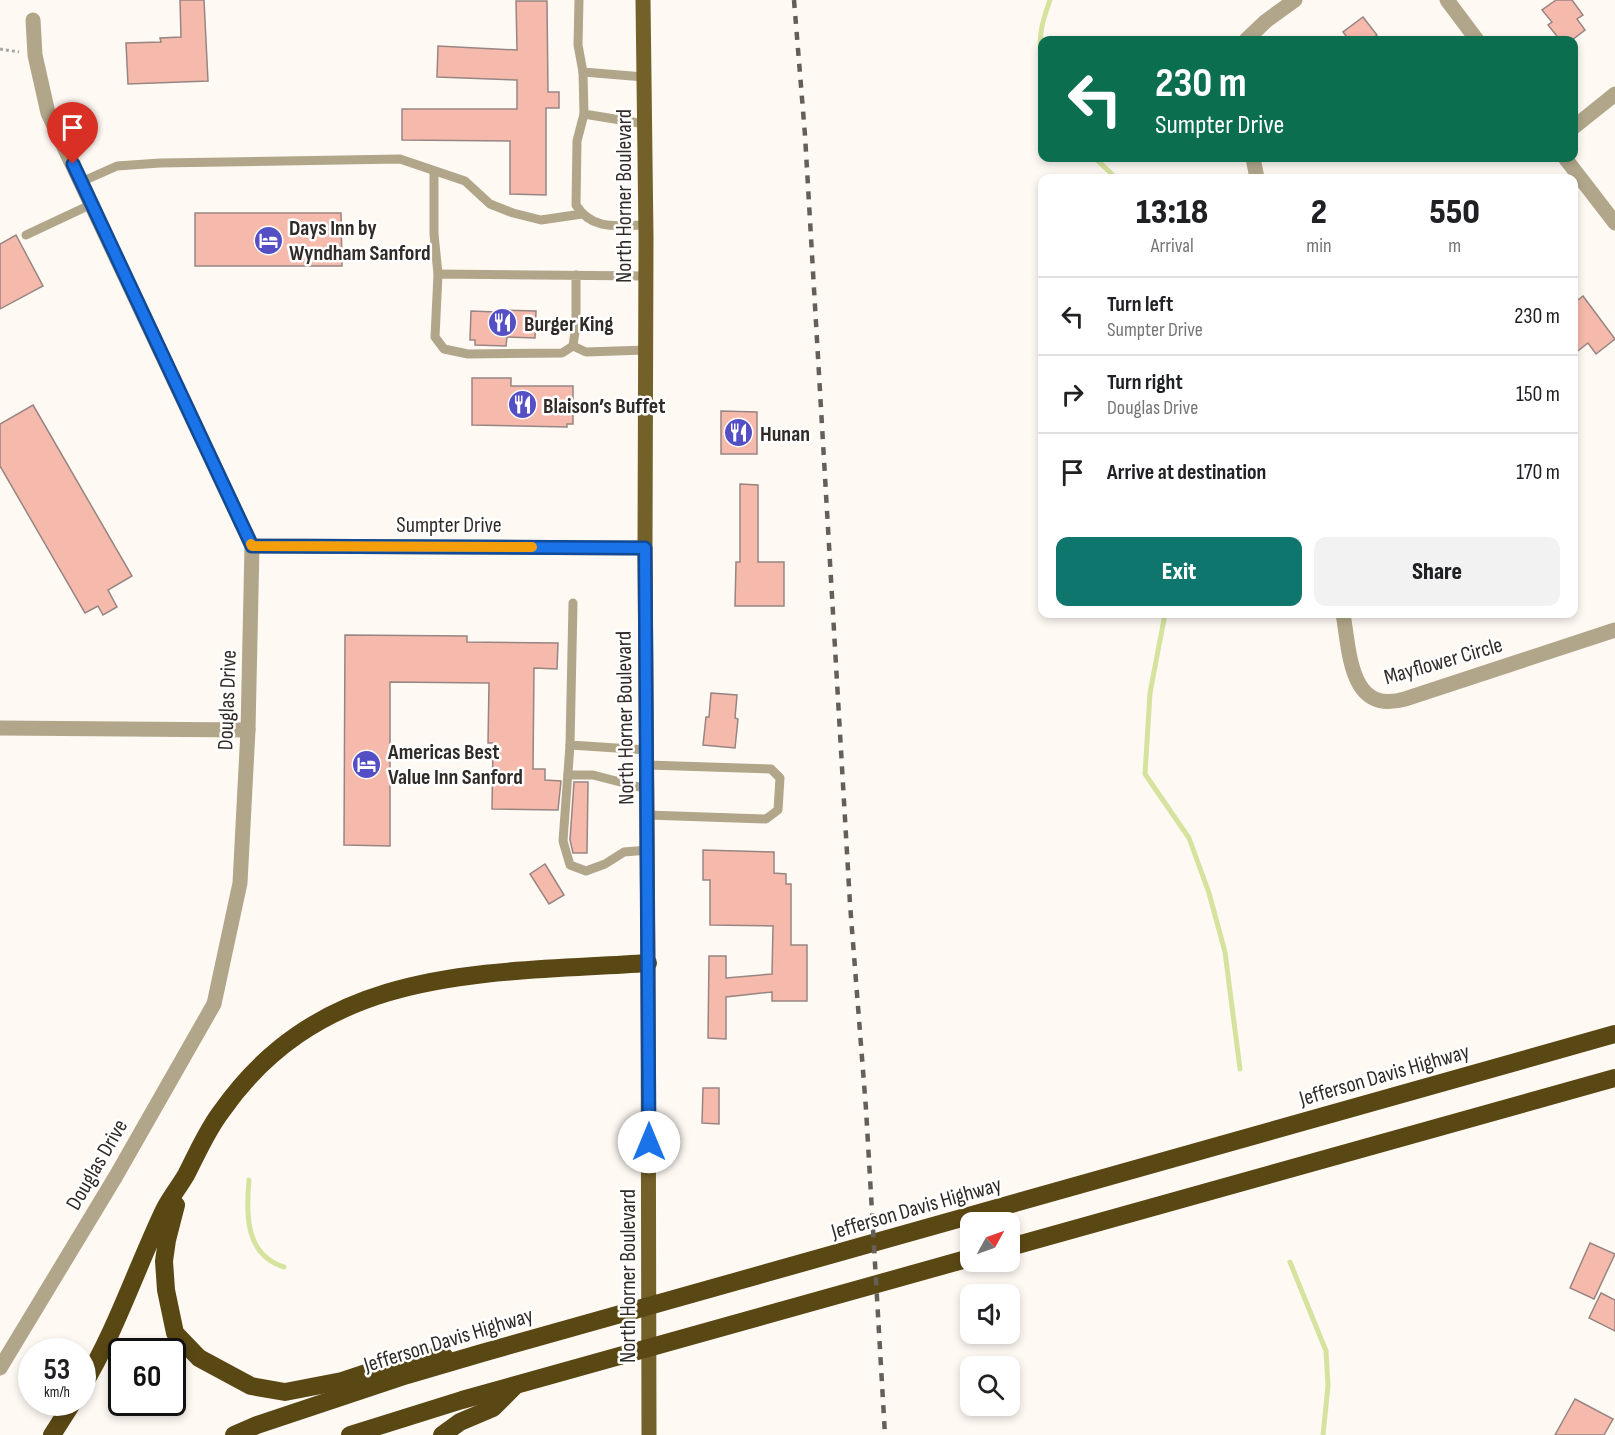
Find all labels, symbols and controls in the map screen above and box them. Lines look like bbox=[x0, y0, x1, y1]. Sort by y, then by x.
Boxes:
text: 230 m bbox=[1155, 58, 1247, 109]
icon: left bbox=[1056, 60, 1134, 138]
pin bbox=[47, 102, 98, 164]
street label: North Horner Boulevard bbox=[611, 109, 638, 283]
text: Sumpter Drive bbox=[1155, 109, 1284, 141]
icon: arrive bbox=[56, 111, 89, 144]
text: 13:18 bbox=[1136, 191, 1208, 234]
text: 2 bbox=[1311, 191, 1327, 234]
text: 550 bbox=[1430, 191, 1480, 234]
place label: Days Inn by Wyndham Sanford bbox=[289, 215, 431, 267]
hotel icon: Days Inn by Wyndham Sanford bbox=[252, 224, 284, 256]
text: Arrival bbox=[1151, 234, 1194, 258]
text: min bbox=[1306, 234, 1331, 258]
text: m bbox=[1448, 234, 1461, 258]
text: Turn left bbox=[1107, 291, 1173, 318]
icon: left bbox=[1056, 300, 1089, 333]
text: 230 m bbox=[1514, 303, 1560, 330]
restaurant icon: Burger King bbox=[487, 307, 519, 339]
place label: Burger King bbox=[524, 311, 614, 338]
text: Sumpter Drive bbox=[1107, 318, 1203, 342]
text: Turn right bbox=[1107, 369, 1183, 396]
icon: right bbox=[1056, 378, 1089, 411]
text: 150 m bbox=[1516, 381, 1560, 408]
restaurant icon: Blaison’s Buffet bbox=[506, 389, 538, 421]
place label: Blaison’s Buffet bbox=[543, 393, 665, 420]
text: Douglas Drive bbox=[1107, 396, 1198, 420]
restaurant icon: Hunan bbox=[723, 417, 755, 449]
place label: Hunan bbox=[760, 421, 810, 448]
icon: arrive bbox=[1056, 456, 1089, 489]
text: Arrive at destination bbox=[1107, 459, 1266, 486]
text: 170 m bbox=[1516, 459, 1560, 486]
street label: Sumpter Drive bbox=[396, 512, 502, 539]
button: Exit bbox=[1056, 537, 1302, 606]
button: Share bbox=[1314, 537, 1560, 606]
street label: North Horner Boulevard bbox=[610, 631, 641, 805]
street label: Mayflower Circle bbox=[1381, 632, 1506, 691]
street label: Douglas Drive bbox=[212, 649, 243, 751]
place label: Americas Best Value Inn Sanford bbox=[387, 739, 523, 791]
hotel icon: Americas Best Value Inn Sanford bbox=[351, 748, 383, 780]
street label: Jefferson Davis Highway bbox=[1295, 1038, 1473, 1113]
position arrow bbox=[617, 1110, 681, 1174]
street label: Douglas Drive bbox=[61, 1115, 134, 1215]
street label: Jefferson Davis Highway bbox=[827, 1171, 1005, 1246]
street label: North Horner Boulevard bbox=[615, 1189, 642, 1363]
north arrow bbox=[960, 1212, 1020, 1272]
map controls bbox=[960, 1212, 1020, 1416]
button: sound bbox=[960, 1284, 1020, 1344]
street label: Jefferson Davis Highway bbox=[360, 1302, 537, 1379]
speed limit sign: 60 bbox=[108, 1338, 186, 1416]
text: 53 bbox=[44, 1352, 70, 1388]
button: search bbox=[960, 1356, 1020, 1416]
text: km/h bbox=[44, 1383, 70, 1402]

